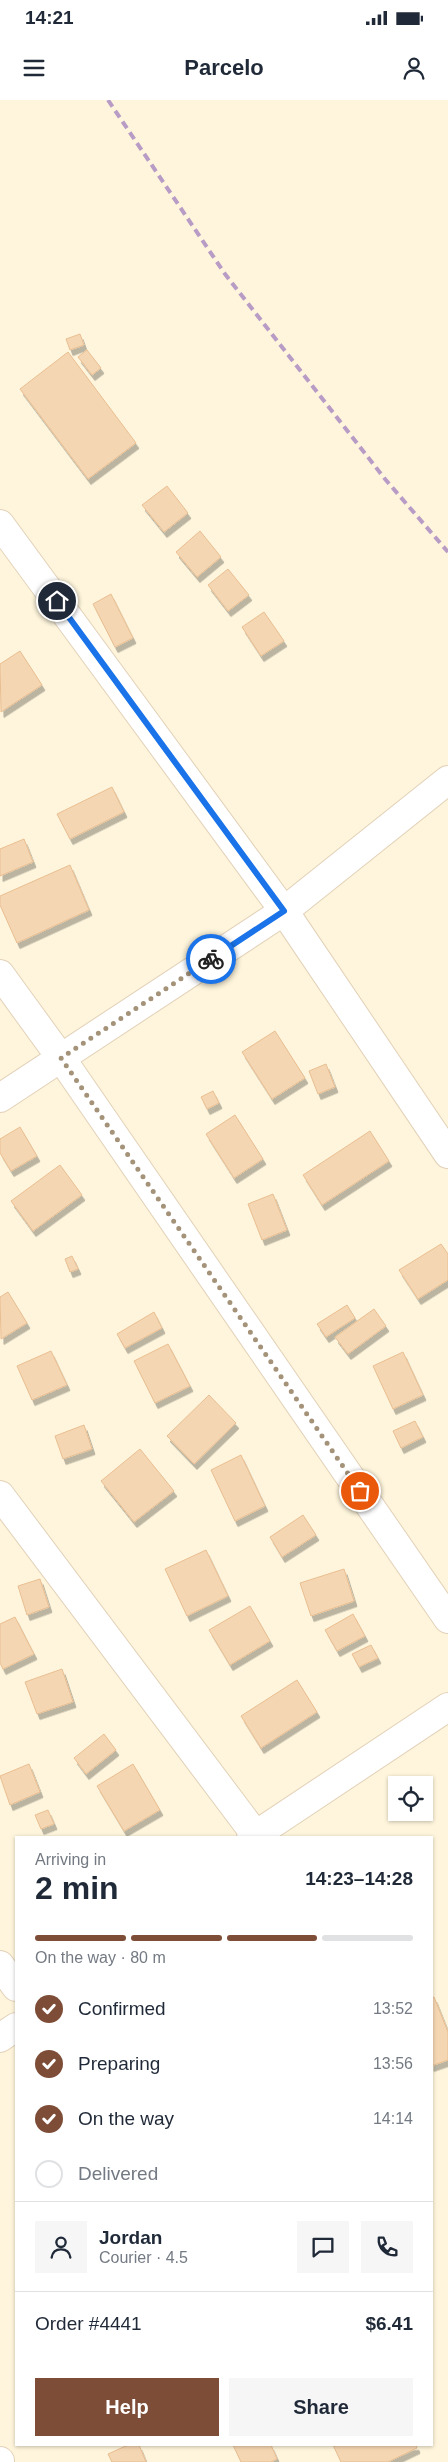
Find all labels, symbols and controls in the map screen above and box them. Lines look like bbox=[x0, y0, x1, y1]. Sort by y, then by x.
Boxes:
text: 14:21 bbox=[25, 7, 74, 28]
icon: menu bbox=[20, 54, 48, 82]
icon: person bbox=[400, 54, 428, 82]
text: Parcelo bbox=[184, 55, 264, 80]
pin bbox=[36, 580, 78, 622]
icon: home bbox=[43, 587, 71, 615]
courier bbox=[186, 934, 236, 984]
icon: bike bbox=[197, 945, 225, 973]
pin bbox=[339, 1470, 381, 1512]
icon: bag bbox=[346, 1477, 374, 1505]
map controls bbox=[388, 1776, 433, 1821]
button: locate bbox=[388, 1776, 433, 1821]
text: Arriving in bbox=[35, 1851, 106, 1868]
text: 14:23–14:28 bbox=[305, 1868, 413, 1889]
text: 2 min bbox=[35, 1870, 119, 1906]
text: On the way · 80 m bbox=[35, 1949, 166, 1966]
icon: check bbox=[35, 1995, 63, 2023]
text: Confirmed bbox=[78, 1998, 166, 2019]
text: 13:52 bbox=[373, 2000, 413, 2017]
icon: check bbox=[35, 2050, 63, 2078]
text: Preparing bbox=[78, 2053, 160, 2074]
text: 13:56 bbox=[373, 2055, 413, 2072]
icon: check bbox=[35, 2105, 63, 2133]
text: On the way bbox=[78, 2108, 174, 2129]
text: 14:14 bbox=[373, 2110, 413, 2127]
text: Delivered bbox=[78, 2163, 158, 2184]
button: person bbox=[35, 2221, 87, 2273]
button: chat bbox=[297, 2221, 349, 2273]
button: phone bbox=[361, 2221, 413, 2273]
text: Jordan bbox=[99, 2227, 162, 2248]
text: Courier · 4.5 bbox=[99, 2249, 188, 2266]
text: Order #4441 bbox=[35, 2313, 142, 2334]
text: $6.41 bbox=[365, 2313, 413, 2334]
button: Help bbox=[35, 2378, 219, 2436]
button: Share bbox=[229, 2378, 413, 2436]

